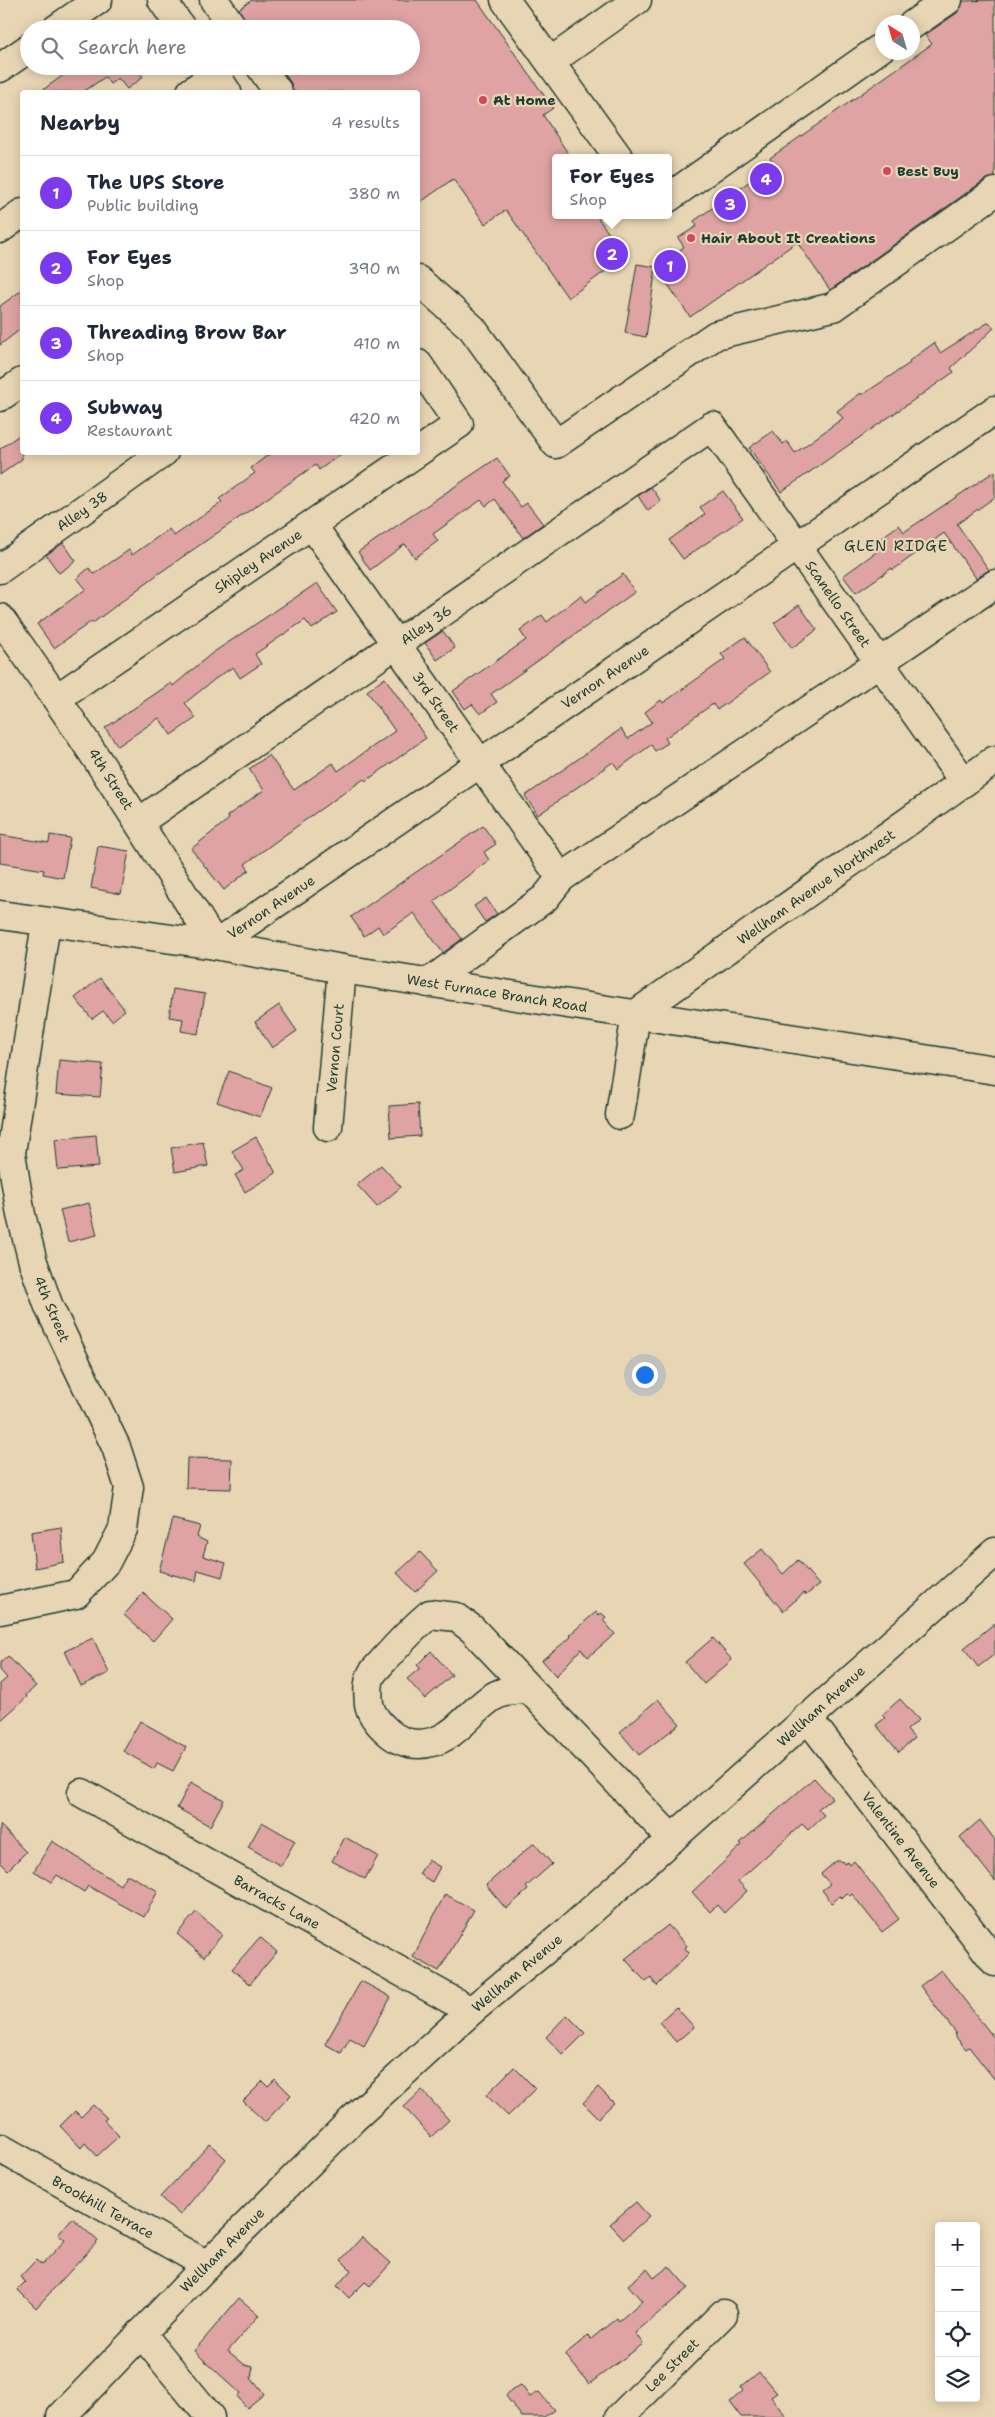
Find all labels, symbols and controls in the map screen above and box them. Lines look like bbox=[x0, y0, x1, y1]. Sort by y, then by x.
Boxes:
north arrow bbox=[875, 15, 920, 60]
search box bbox=[20, 20, 420, 75]
icon: search bbox=[38, 34, 66, 62]
text: Search here bbox=[78, 35, 187, 60]
place label: At Home bbox=[493, 91, 556, 109]
marker: At Home bbox=[477, 94, 489, 106]
text: Nearby bbox=[40, 109, 120, 137]
text: 4 results bbox=[331, 112, 400, 133]
popup bbox=[552, 154, 672, 219]
pin: 4 bbox=[750, 160, 782, 198]
place label: Best Buy bbox=[897, 162, 959, 180]
text: For Eyes bbox=[570, 164, 654, 189]
marker: Best Buy bbox=[881, 165, 893, 177]
text: The UPS Store bbox=[87, 170, 224, 195]
text: 1 bbox=[52, 183, 60, 204]
text: 380 m bbox=[348, 183, 400, 204]
pin: 3 bbox=[714, 185, 746, 223]
text: Shop bbox=[570, 189, 607, 210]
text: Public building bbox=[87, 195, 199, 216]
place label: Hair About It Creations bbox=[701, 229, 876, 247]
marker: Hair About It Creations bbox=[685, 232, 697, 244]
pin: 2 bbox=[596, 235, 628, 273]
text: For Eyes bbox=[87, 245, 172, 270]
pin: 1 bbox=[654, 247, 686, 285]
text: 2 bbox=[50, 258, 62, 279]
text: 390 m bbox=[348, 258, 400, 279]
text: Shop bbox=[87, 270, 124, 291]
text: Threading Brow Bar bbox=[87, 320, 287, 345]
text: 3 bbox=[50, 333, 62, 354]
text: 410 m bbox=[353, 333, 400, 354]
text: Shop bbox=[87, 345, 124, 366]
text: Subway bbox=[87, 395, 163, 420]
text: 4 bbox=[50, 408, 62, 429]
text: 420 m bbox=[349, 408, 400, 429]
text: Restaurant bbox=[87, 420, 173, 441]
street label: Alley 38 bbox=[53, 487, 111, 535]
street label: Shipley Avenue bbox=[211, 525, 305, 597]
district label: GLEN RIDGE bbox=[844, 536, 948, 556]
street label: Scanello Street bbox=[801, 557, 875, 651]
street label: Alley 36 bbox=[397, 601, 455, 649]
street label: Vernon Avenue bbox=[558, 641, 652, 713]
street label: 3rd Street bbox=[408, 668, 464, 736]
street label: 4th Street bbox=[84, 745, 138, 813]
street label: Wellham Avenue Northwest bbox=[733, 825, 899, 949]
street label: Vernon Avenue bbox=[224, 871, 318, 943]
street label: West Furnace Branch Road bbox=[405, 970, 589, 1016]
street label: Vernon Court bbox=[322, 1003, 348, 1093]
street label: 4th Street bbox=[30, 1273, 74, 1345]
your location bbox=[632, 1362, 658, 1388]
street label: Wellham Avenue bbox=[773, 1662, 869, 1750]
street label: Valentine Avenue bbox=[858, 1788, 944, 1892]
street label: Barracks Lane bbox=[231, 1871, 323, 1933]
street label: Wellham Avenue bbox=[468, 1930, 566, 2016]
street label: Brookhill Terrace bbox=[49, 2171, 157, 2243]
street label: Wellham Avenue bbox=[176, 2204, 268, 2296]
map controls bbox=[935, 2222, 980, 2402]
button: + bbox=[935, 2222, 980, 2267]
button: − bbox=[935, 2267, 980, 2312]
button: locate bbox=[935, 2312, 980, 2357]
street label: Lee Street bbox=[641, 2334, 703, 2396]
button: layers bbox=[935, 2357, 980, 2402]

